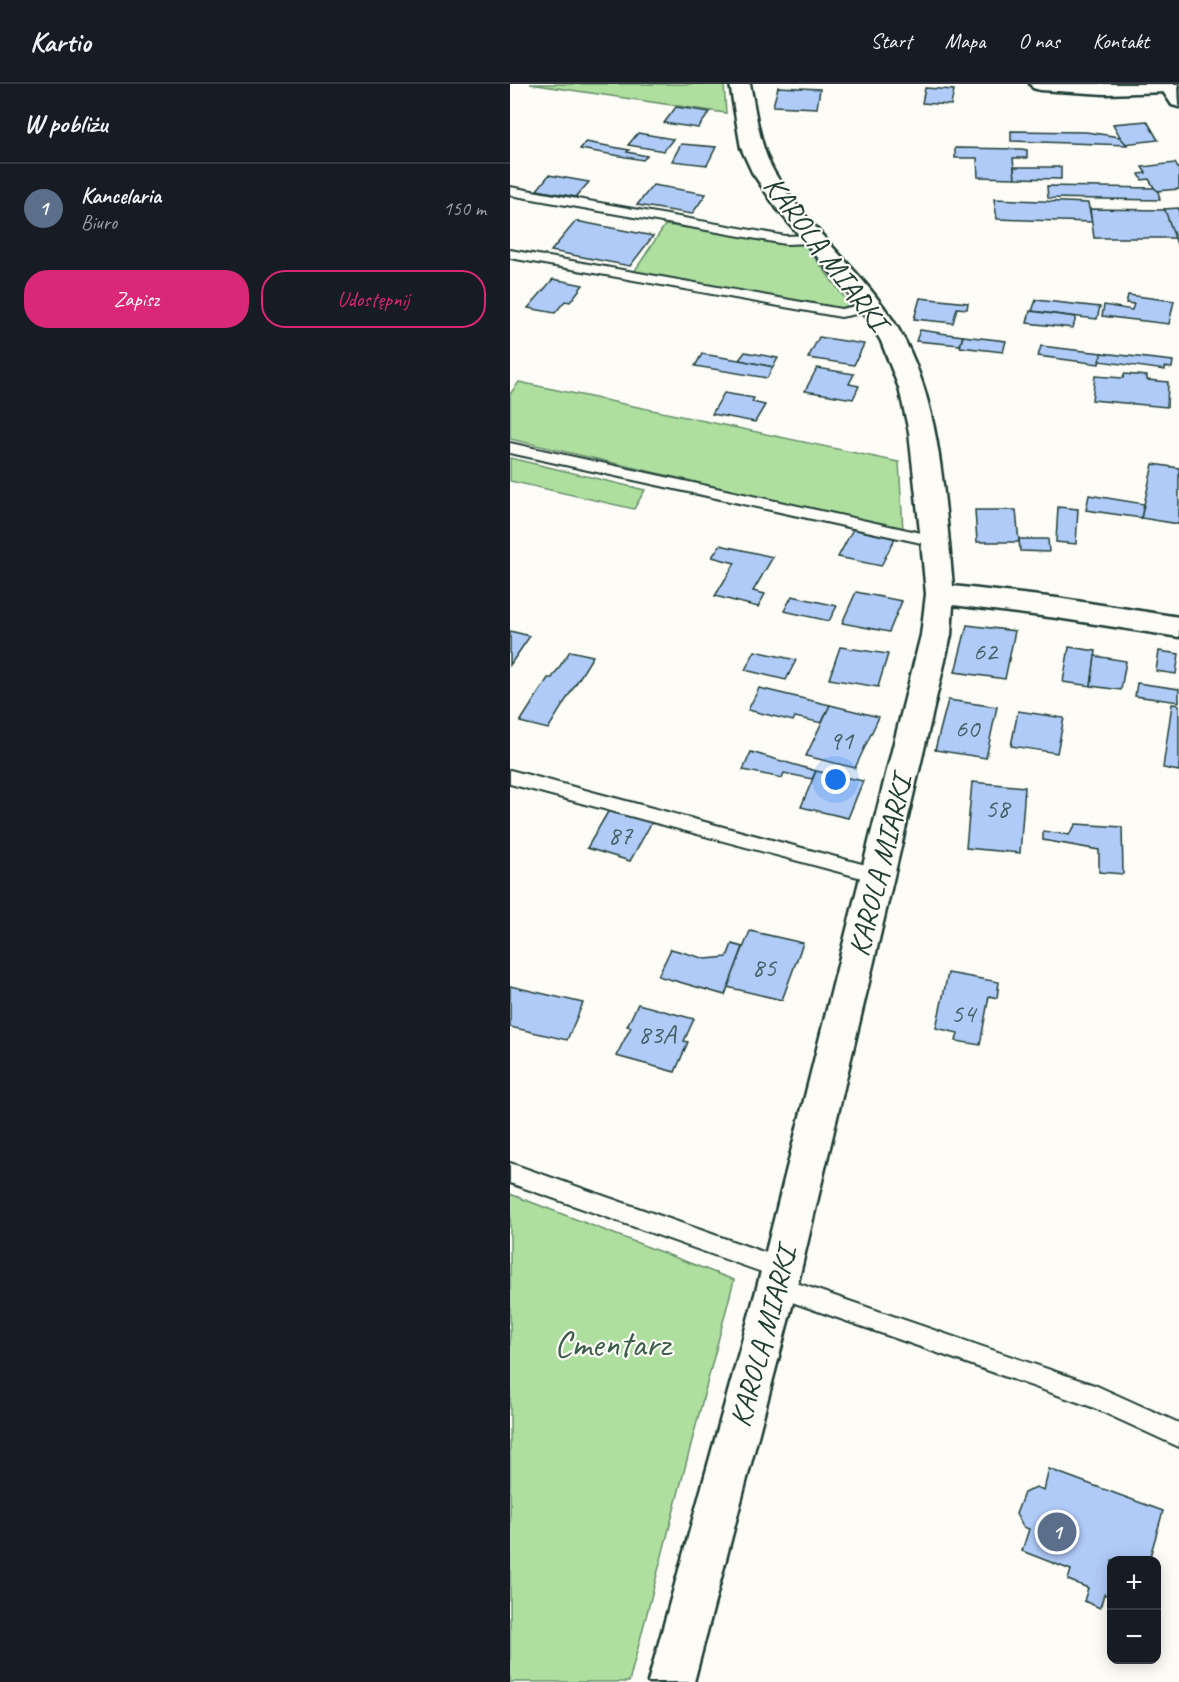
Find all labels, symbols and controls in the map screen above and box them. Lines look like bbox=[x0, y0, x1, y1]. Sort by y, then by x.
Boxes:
text: Kartio bbox=[30, 24, 91, 59]
text: Start bbox=[871, 28, 912, 54]
text: Mapa bbox=[945, 28, 985, 54]
text: O nas bbox=[1018, 28, 1060, 54]
text: Kontakt bbox=[1093, 28, 1149, 54]
text: W pobliżu bbox=[24, 107, 107, 140]
street label: KAROLA MIARKI bbox=[755, 168, 900, 343]
text: Kancelaria bbox=[81, 182, 161, 210]
text: 1 bbox=[39, 196, 48, 221]
text: 150 m bbox=[443, 196, 486, 221]
text: Biuro bbox=[81, 210, 117, 235]
button: Zapisz bbox=[24, 270, 249, 328]
button: Udostępnij bbox=[261, 270, 486, 328]
house number: 62 bbox=[973, 634, 999, 668]
house number: 60 bbox=[955, 711, 981, 745]
house number: 91 bbox=[829, 723, 855, 757]
your location bbox=[821, 765, 850, 794]
street label: KAROLA MIARKI bbox=[839, 766, 922, 960]
house number: 58 bbox=[985, 791, 1012, 825]
house number: 87 bbox=[608, 818, 634, 852]
house number: 85 bbox=[752, 950, 778, 984]
house number: 54 bbox=[951, 996, 978, 1030]
house number: 83A bbox=[638, 1017, 677, 1051]
street label: KAROLA MIARKI bbox=[721, 1237, 807, 1431]
park label: Cmentarz bbox=[554, 1321, 674, 1367]
pin: 1 bbox=[1038, 1510, 1076, 1554]
map controls bbox=[1107, 1556, 1161, 1664]
button: + bbox=[1107, 1556, 1161, 1610]
button: − bbox=[1107, 1610, 1161, 1664]

